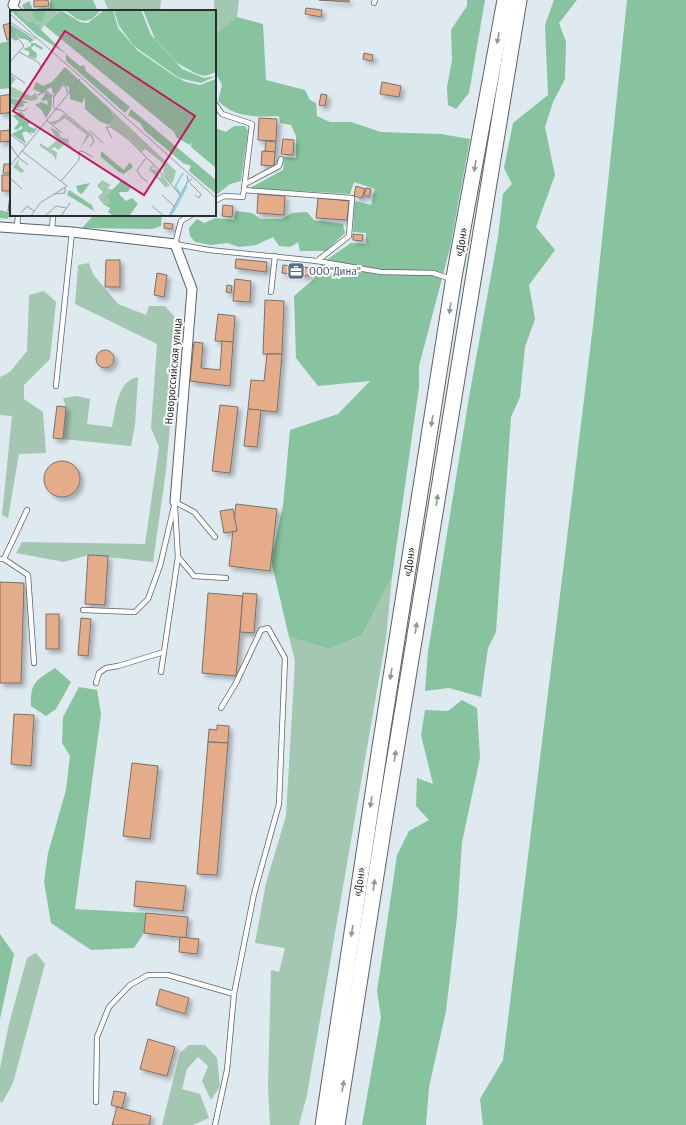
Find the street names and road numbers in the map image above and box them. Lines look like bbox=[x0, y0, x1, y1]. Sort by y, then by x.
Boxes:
street label: «Дон» bbox=[453, 226, 470, 258]
street label: Новороссийская улица bbox=[162, 317, 185, 425]
street label: «Дон» bbox=[401, 546, 418, 578]
street label: «Дон» bbox=[351, 866, 368, 898]

